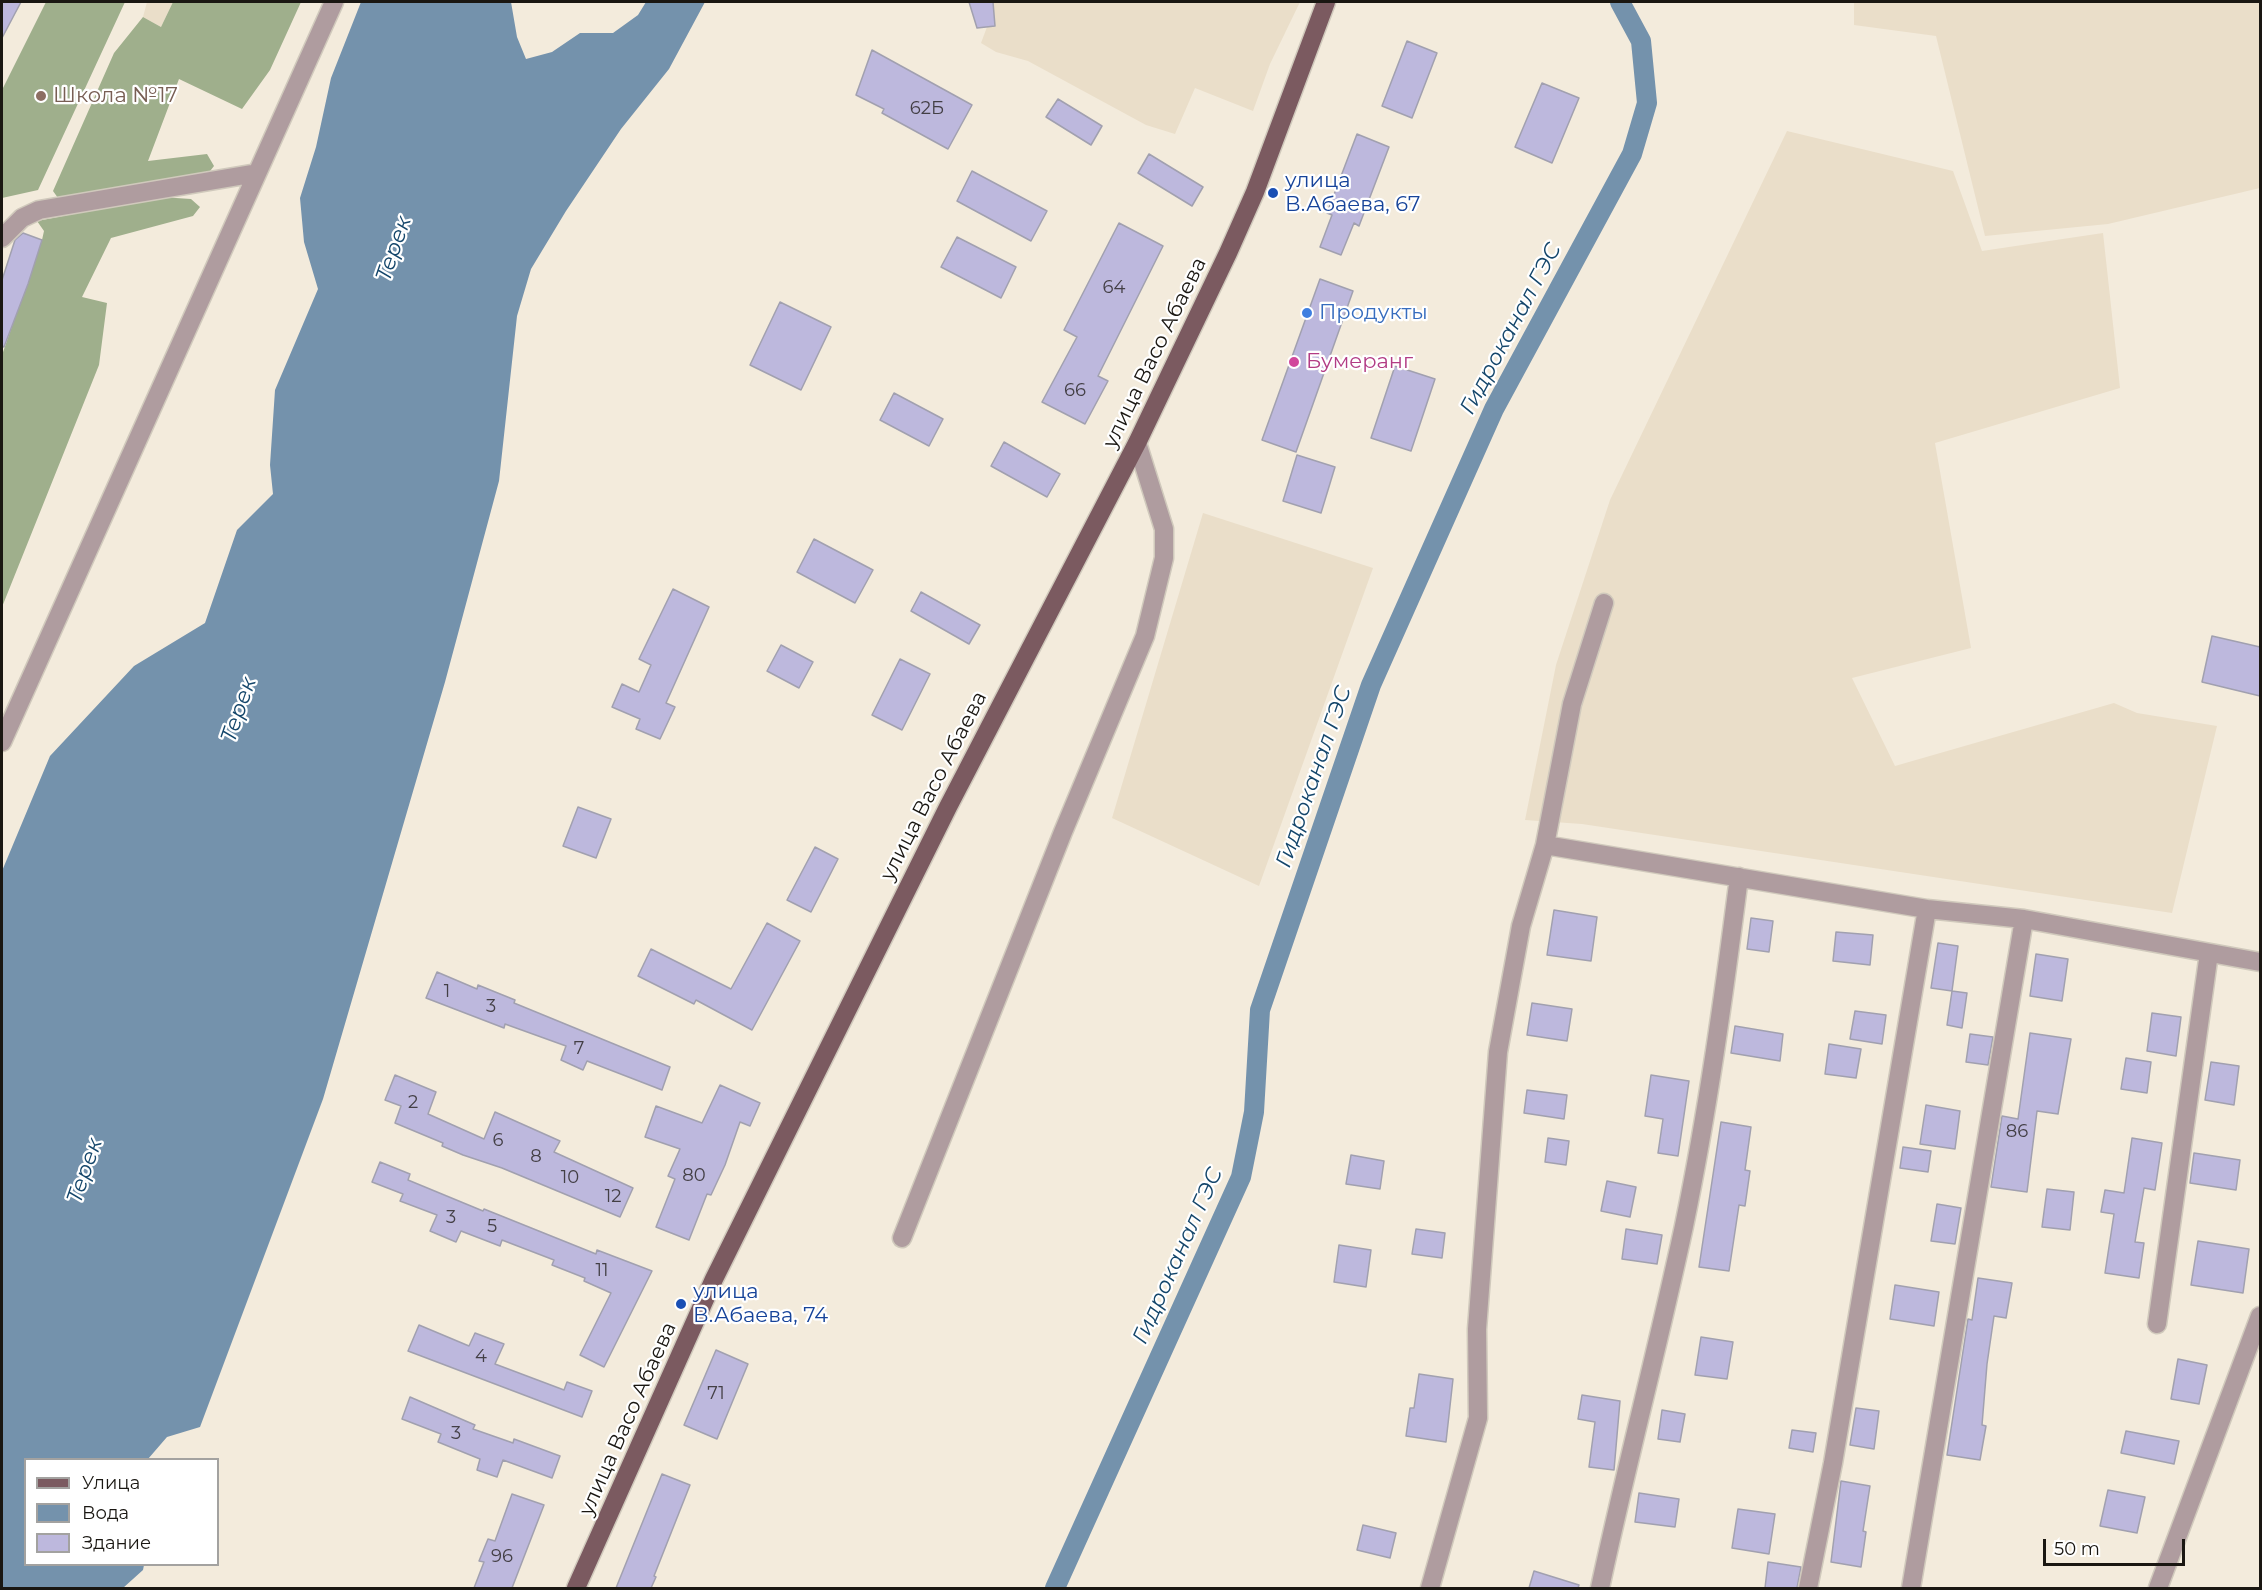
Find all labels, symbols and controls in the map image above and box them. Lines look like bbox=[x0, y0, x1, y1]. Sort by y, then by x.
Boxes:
place label: Школа №17 bbox=[53, 83, 178, 109]
marker: Школа №17 bbox=[34, 89, 48, 103]
house number: 62Б bbox=[910, 98, 944, 120]
place label: улица В.Абаева, 67 bbox=[1285, 168, 1420, 218]
marker: улица В.Абаева, 67 bbox=[1266, 186, 1280, 200]
water label: Терек bbox=[371, 213, 417, 285]
water label: Гидроканал ГЭС bbox=[1455, 239, 1567, 419]
street label: улица Васо Абаева bbox=[1098, 254, 1212, 452]
house number: 64 bbox=[1103, 277, 1125, 299]
place label: Продукты bbox=[1319, 300, 1428, 326]
marker: Продукты bbox=[1300, 306, 1314, 320]
place label: Бумеранг bbox=[1306, 349, 1413, 375]
marker: Бумеранг bbox=[1287, 355, 1301, 369]
house number: 66 bbox=[1064, 380, 1086, 402]
water label: Терек bbox=[216, 674, 262, 746]
water label: Гидроканал ГЭС bbox=[1271, 683, 1357, 871]
street label: улица Васо Абаева bbox=[875, 687, 993, 885]
house number: 1 bbox=[444, 981, 450, 1003]
house number: 3 bbox=[486, 996, 496, 1018]
house number: 7 bbox=[574, 1038, 584, 1060]
house number: 2 bbox=[408, 1092, 418, 1114]
house number: 86 bbox=[2006, 1121, 2028, 1143]
house number: 6 bbox=[493, 1130, 503, 1152]
water label: Терек bbox=[62, 1135, 108, 1207]
house number: 8 bbox=[530, 1146, 542, 1168]
water label: Гидроканал ГЭС bbox=[1127, 1164, 1229, 1348]
house number: 80 bbox=[682, 1165, 706, 1187]
house number: 10 bbox=[561, 1167, 579, 1189]
house number: 12 bbox=[605, 1186, 621, 1208]
house number: 3 bbox=[446, 1207, 456, 1229]
house number: 5 bbox=[487, 1216, 497, 1238]
house number: 11 bbox=[596, 1260, 608, 1282]
place label: улица В.Абаева, 74 bbox=[693, 1279, 828, 1329]
marker: улица В.Абаева, 74 bbox=[674, 1297, 688, 1311]
street label: улица Васо Абаева bbox=[574, 1318, 682, 1520]
house number: 4 bbox=[475, 1346, 487, 1368]
house number: 71 bbox=[707, 1383, 725, 1405]
house number: 3 bbox=[451, 1423, 461, 1445]
legend bbox=[24, 1458, 219, 1566]
text: Улица bbox=[82, 1472, 140, 1494]
text: Вода bbox=[82, 1502, 129, 1524]
scale bar bbox=[2046, 1527, 2188, 1565]
text: Здание bbox=[82, 1532, 151, 1554]
text: 50 m bbox=[2054, 1538, 2100, 1560]
house number: 96 bbox=[491, 1546, 513, 1568]

